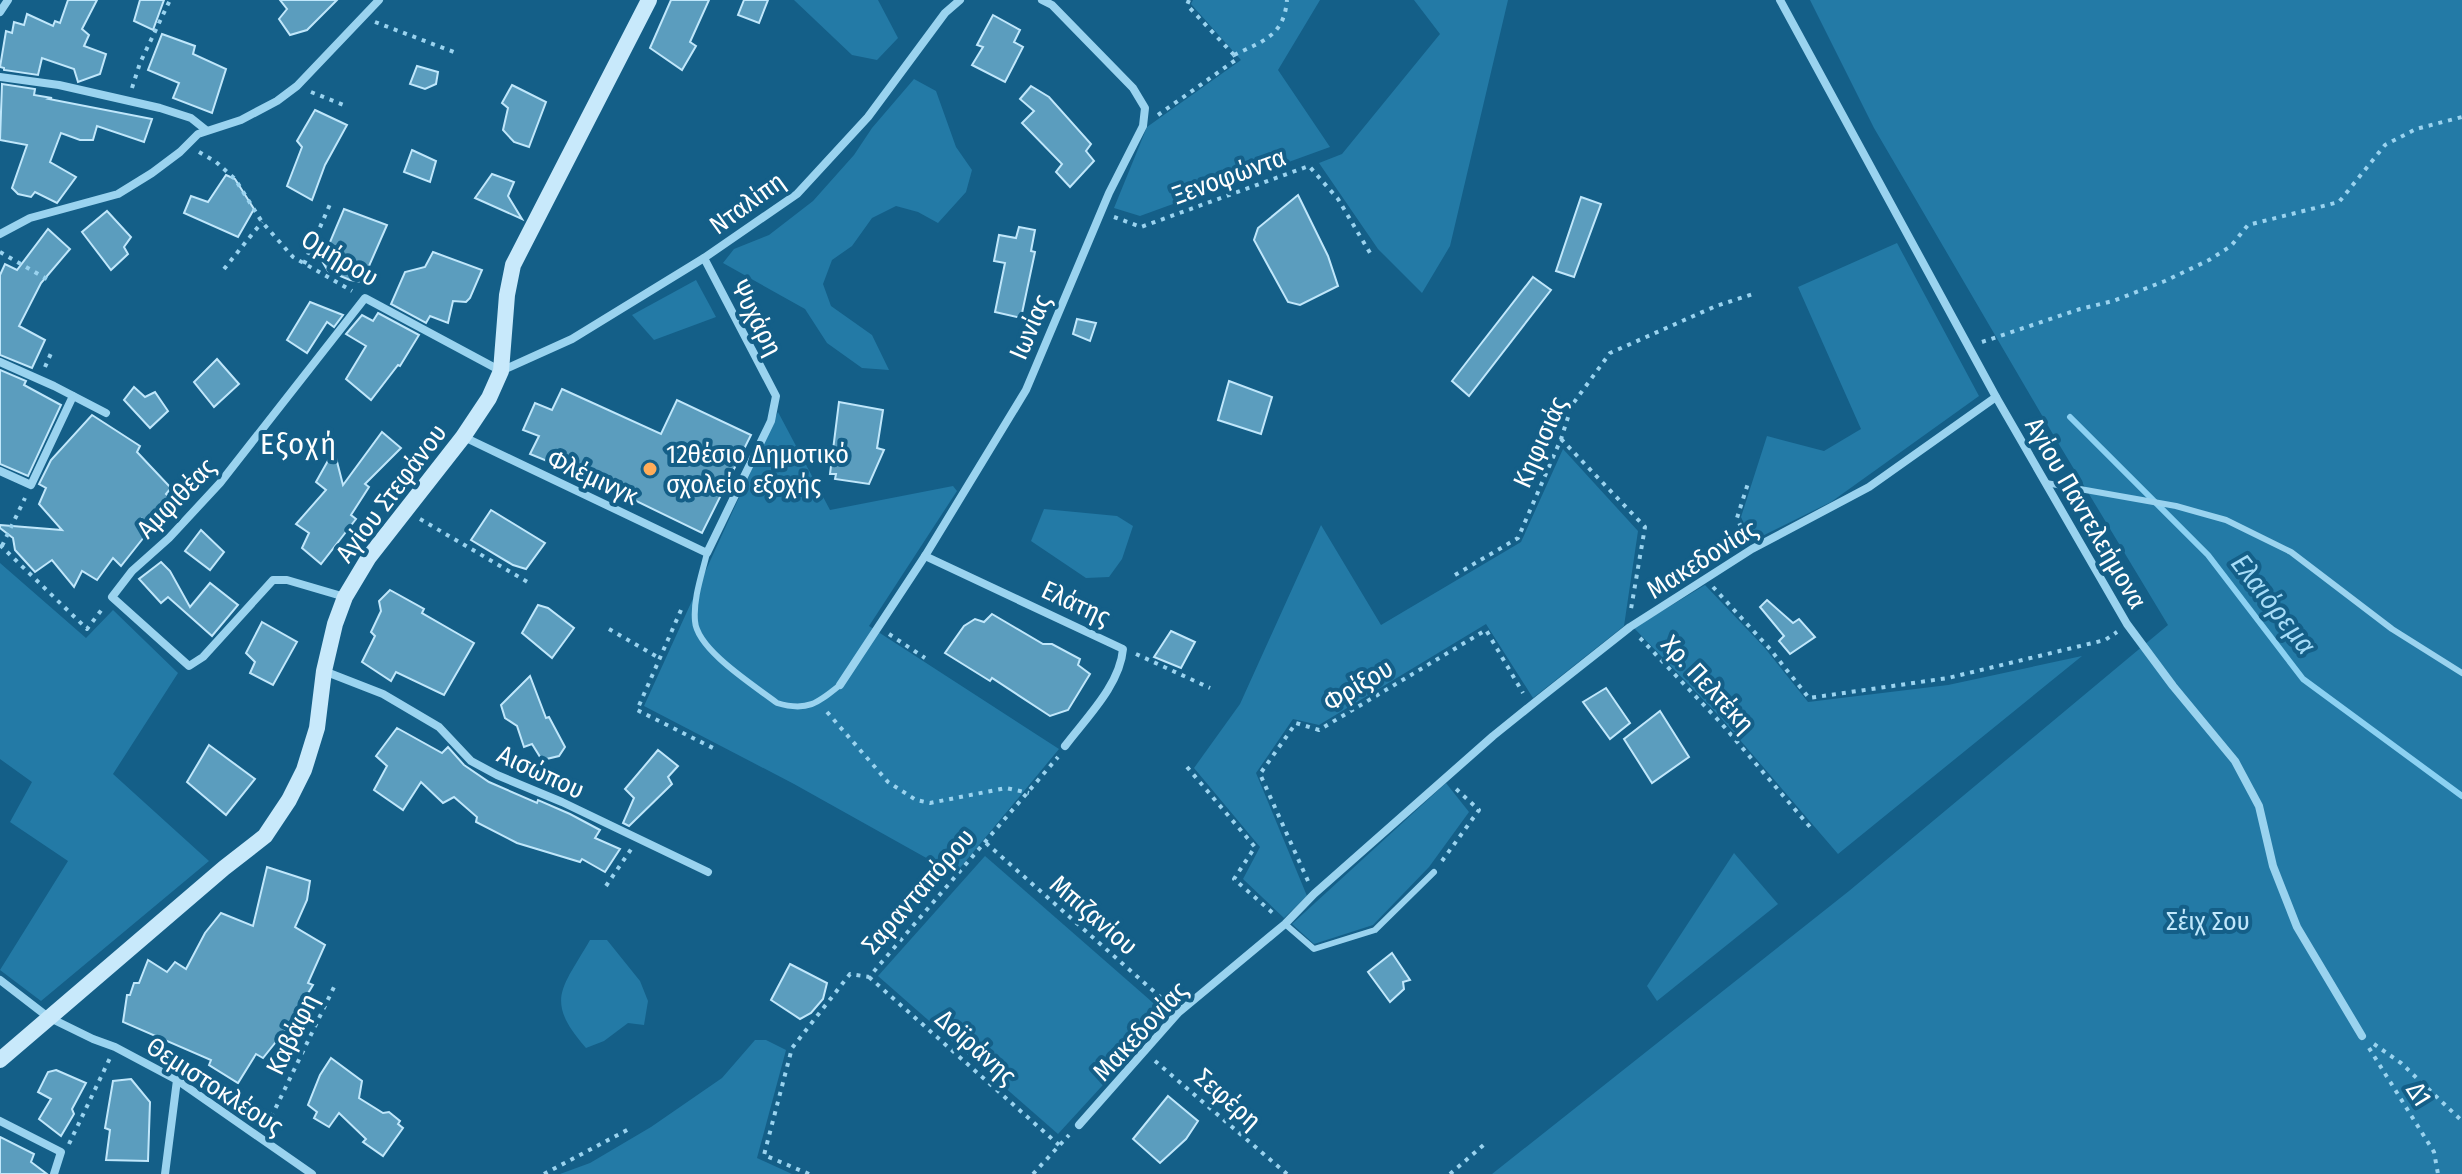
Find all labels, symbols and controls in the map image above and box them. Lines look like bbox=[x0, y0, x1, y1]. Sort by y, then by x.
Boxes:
street label: Ξενοφώντα bbox=[1168, 142, 1290, 211]
street label: Νταλίπη bbox=[704, 166, 791, 241]
street label: Ομήρου bbox=[296, 223, 384, 293]
street label: Ψυχάρη bbox=[724, 275, 789, 361]
street label: Ιωνίας bbox=[1003, 290, 1058, 364]
street label: Κηφισιάς bbox=[1507, 392, 1574, 493]
street label: Αγίου Παντελεήμονα bbox=[2018, 412, 2153, 615]
street label: Αγίου Στεφάνου bbox=[329, 418, 453, 569]
district label: Εξοχή bbox=[260, 426, 338, 462]
place label: 12θέσιο Δημοτικό σχολείο εξοχής bbox=[666, 439, 849, 500]
street label: Φλέμινγκ bbox=[543, 443, 644, 512]
street label: Αμφιθέας bbox=[131, 452, 222, 545]
marker: 12θέσιο Δημοτικό σχολείο εξοχής bbox=[641, 460, 659, 478]
street label: Μακεδονίας bbox=[1641, 513, 1763, 606]
water label: Ελαιόρεμα bbox=[2224, 548, 2323, 661]
street label: Ελάτης bbox=[1037, 574, 1115, 633]
street label: Χρ. Πελτέκη bbox=[1655, 629, 1761, 740]
street label: Φρίξου bbox=[1318, 653, 1399, 718]
street label: Αισώπου bbox=[492, 739, 589, 806]
street label: Σαρανταπόρου bbox=[855, 822, 981, 960]
street label: Μπιζανίου bbox=[1043, 869, 1144, 962]
park label: Σέιχ Σου bbox=[2166, 906, 2250, 937]
street label: Μακεδονίας bbox=[1086, 975, 1194, 1088]
street label: Καβάφη bbox=[260, 989, 325, 1080]
street label: Δοϊράνης bbox=[929, 1003, 1022, 1092]
street label: Θεμιστοκλέους bbox=[140, 1031, 289, 1142]
street label: Σεφέρη bbox=[1188, 1062, 1267, 1137]
street label: Δ1 bbox=[2399, 1076, 2438, 1112]

